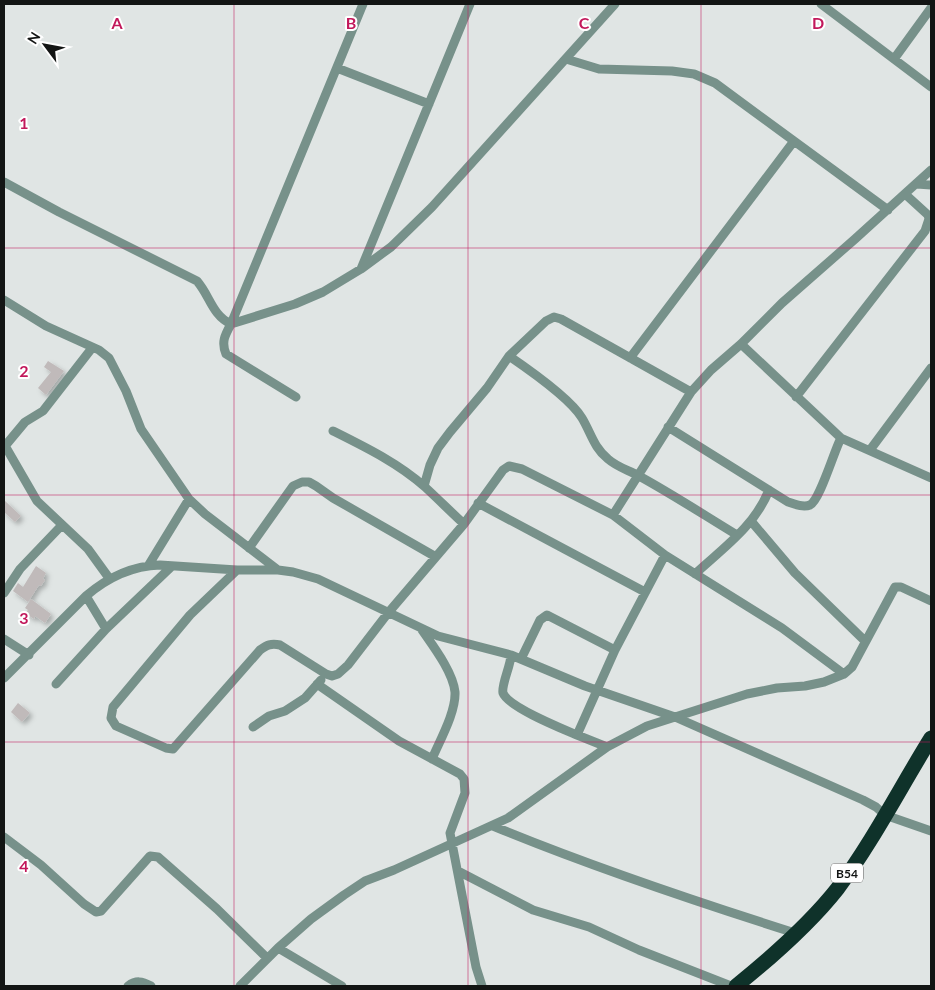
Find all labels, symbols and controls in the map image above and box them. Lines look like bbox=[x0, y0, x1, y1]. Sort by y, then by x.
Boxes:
text: A bbox=[110, 13, 123, 32]
text: B bbox=[346, 13, 356, 32]
text: C bbox=[579, 13, 590, 32]
text: D bbox=[812, 13, 824, 32]
north arrow bbox=[20, 20, 70, 70]
text: N bbox=[23, 29, 44, 47]
text: 1 bbox=[19, 113, 29, 132]
text: 2 bbox=[19, 361, 29, 380]
text: 3 bbox=[19, 608, 29, 627]
text: 4 bbox=[19, 856, 29, 875]
road number: B54 bbox=[831, 864, 863, 882]

